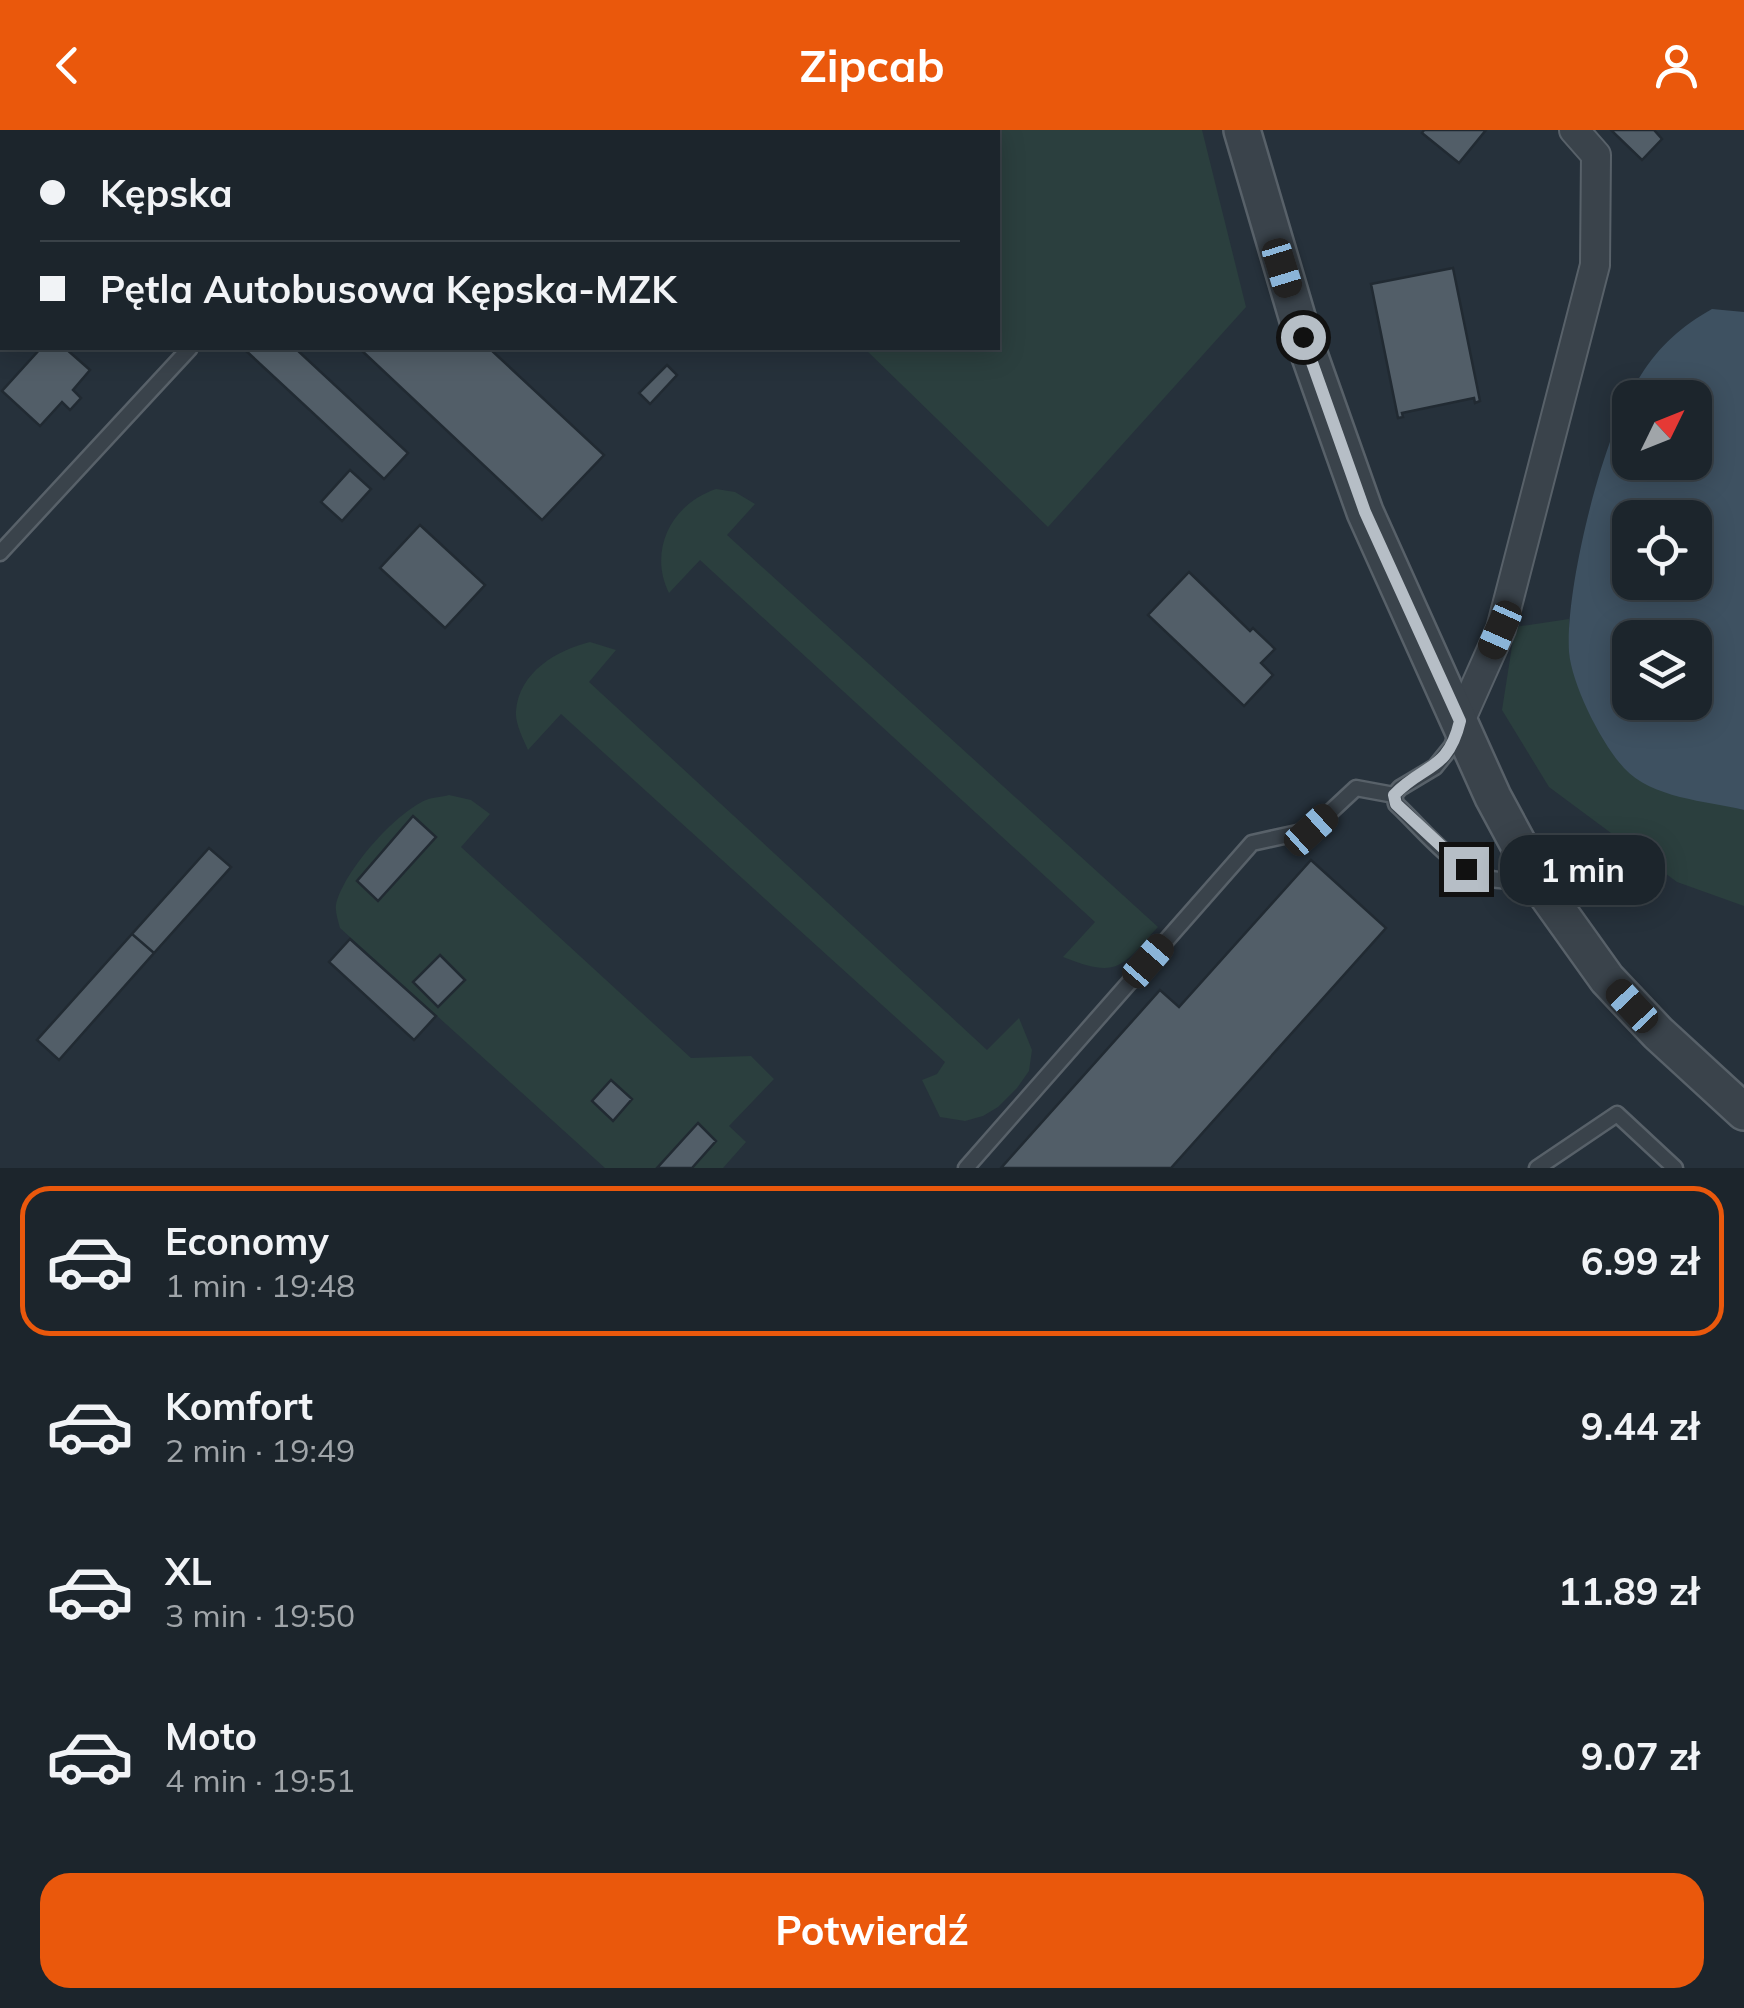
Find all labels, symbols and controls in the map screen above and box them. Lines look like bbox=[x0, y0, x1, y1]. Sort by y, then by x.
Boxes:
text: Zipcab bbox=[799, 37, 945, 93]
icon: back bbox=[40, 38, 95, 93]
icon: person bbox=[1649, 38, 1704, 93]
text: Kępska bbox=[100, 169, 233, 217]
car bbox=[1259, 235, 1305, 301]
text: Pętla Autobusowa Kępska-MZK bbox=[100, 265, 676, 313]
route start bbox=[1281, 315, 1326, 360]
north arrow bbox=[1612, 380, 1712, 480]
map controls bbox=[1612, 380, 1712, 720]
button: locate bbox=[1612, 500, 1712, 600]
car bbox=[1474, 596, 1526, 664]
button: layers bbox=[1612, 620, 1712, 720]
car bbox=[1279, 799, 1343, 861]
callout: 1 min bbox=[1501, 834, 1666, 904]
route end bbox=[1444, 847, 1489, 892]
text: 1 min bbox=[1540, 850, 1625, 890]
car bbox=[1117, 929, 1179, 993]
car bbox=[1601, 974, 1663, 1038]
icon: car bbox=[45, 1216, 135, 1306]
text: Economy bbox=[165, 1217, 329, 1265]
text: 6.99 zł bbox=[1581, 1237, 1699, 1285]
text: 1 min · 19:48 bbox=[165, 1265, 355, 1305]
icon: car bbox=[45, 1381, 135, 1471]
text: Komfort bbox=[165, 1382, 313, 1430]
text: 9.44 zł bbox=[1581, 1402, 1699, 1450]
text: 2 min · 19:49 bbox=[165, 1430, 355, 1470]
icon: car bbox=[45, 1546, 135, 1636]
text: XL bbox=[165, 1547, 212, 1595]
text: 11.89 zł bbox=[1558, 1567, 1699, 1615]
text: 3 min · 19:50 bbox=[165, 1595, 355, 1635]
icon: car bbox=[45, 1711, 135, 1801]
text: Moto bbox=[165, 1712, 257, 1760]
text: 9.07 zł bbox=[1581, 1732, 1699, 1780]
text: 4 min · 19:51 bbox=[165, 1760, 355, 1800]
button: Potwierdź bbox=[40, 1873, 1704, 1988]

